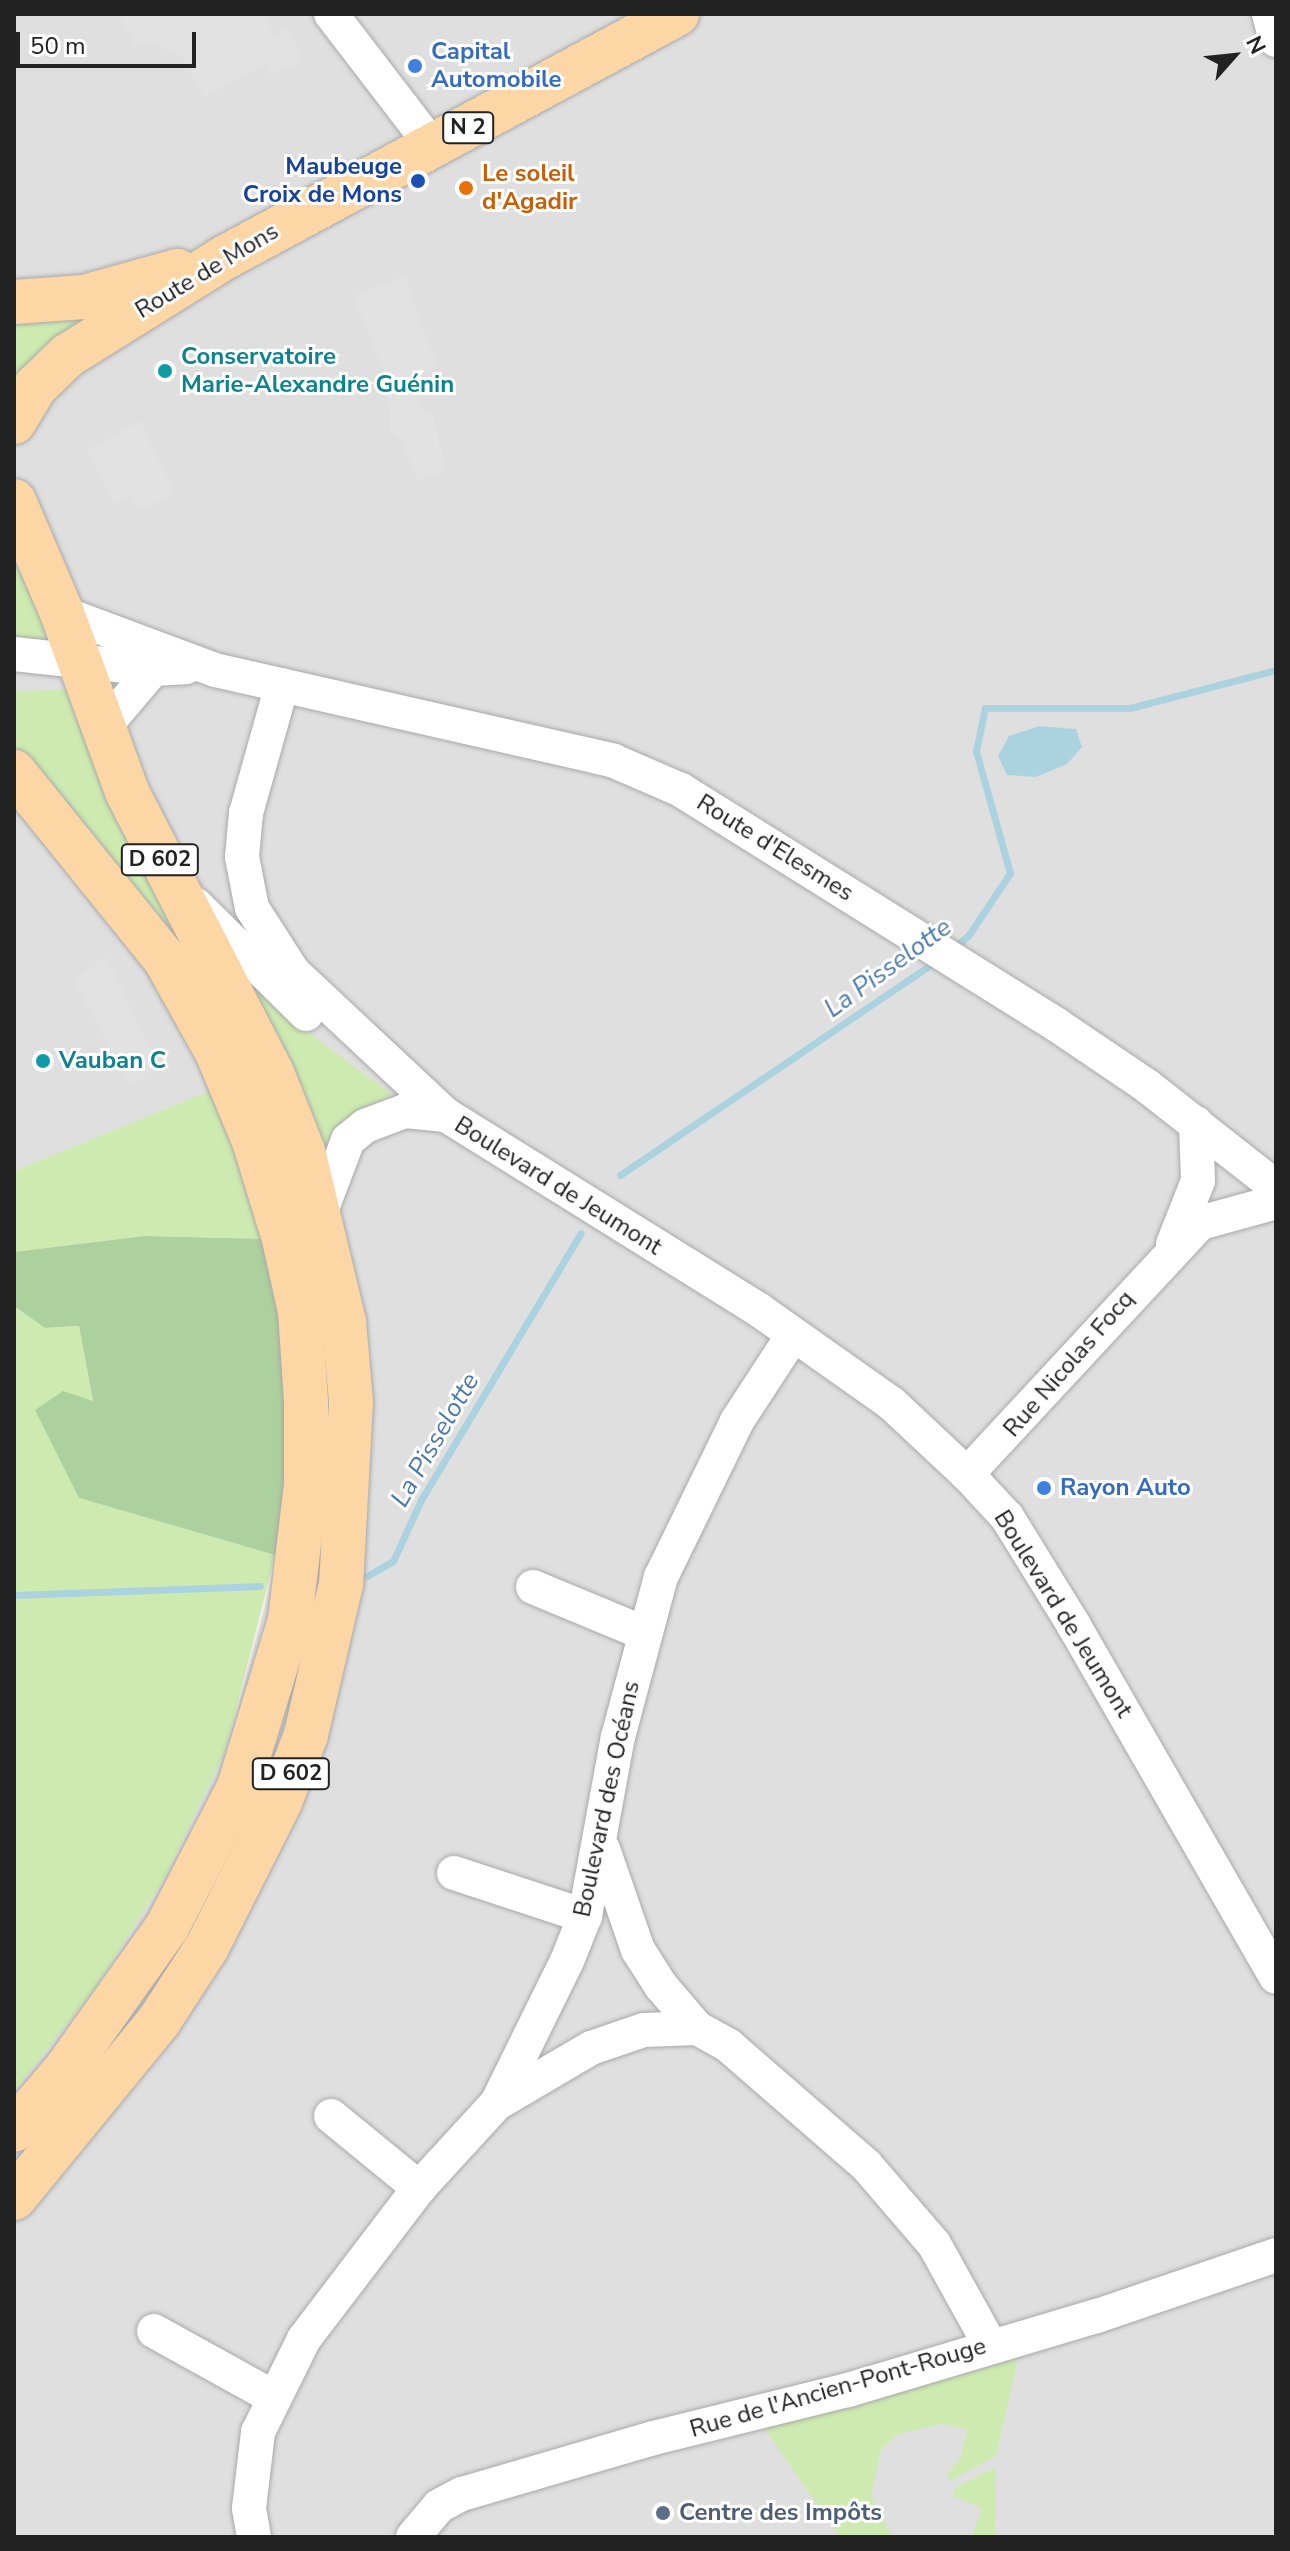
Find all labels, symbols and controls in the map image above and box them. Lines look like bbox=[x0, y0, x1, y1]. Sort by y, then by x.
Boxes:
scale bar bbox=[20, 16, 200, 66]
north arrow bbox=[1194, 16, 1274, 96]
text: 50 m bbox=[30, 30, 86, 62]
text: N bbox=[1238, 31, 1272, 59]
place label: Capital Automobile bbox=[431, 38, 562, 94]
marker: Capital Automobile bbox=[406, 57, 424, 75]
road number: N 2 bbox=[442, 110, 494, 146]
place label: Maubeuge Croix de Mons bbox=[243, 153, 402, 209]
place label: Le soleil d'Agadir bbox=[482, 160, 577, 216]
marker: Maubeuge Croix de Mons bbox=[409, 172, 427, 190]
marker: Le soleil d'Agadir bbox=[457, 179, 475, 197]
street label: Route de Mons bbox=[130, 217, 284, 325]
place label: Conservatoire Marie-Alexandre Guénin bbox=[181, 343, 454, 399]
marker: Conservatoire Marie-Alexandre Guénin bbox=[156, 362, 174, 380]
street label: Route d'Elesmes bbox=[691, 788, 859, 908]
road number: D 602 bbox=[120, 842, 200, 878]
water label: La Pisselotte bbox=[818, 911, 958, 1025]
place label: Vauban C bbox=[59, 1047, 166, 1075]
marker: Vauban C bbox=[34, 1052, 52, 1070]
street label: Boulevard de Jeumont bbox=[449, 1110, 667, 1262]
street label: Rue Nicolas Focq bbox=[998, 1285, 1140, 1443]
water label: La Pisselotte bbox=[384, 1368, 486, 1512]
place label: Rayon Auto bbox=[1060, 1474, 1191, 1502]
marker: Rayon Auto bbox=[1035, 1479, 1053, 1497]
street label: Boulevard de Jeumont bbox=[987, 1505, 1139, 1723]
street label: Boulevard des Océans bbox=[568, 1678, 646, 1920]
road number: D 602 bbox=[251, 1756, 331, 1792]
street label: Rue de l'Ancien-Pont-Rouge bbox=[687, 2332, 989, 2444]
place label: Centre des Impôts bbox=[679, 2499, 882, 2527]
marker: Centre des Impôts bbox=[654, 2504, 672, 2522]

